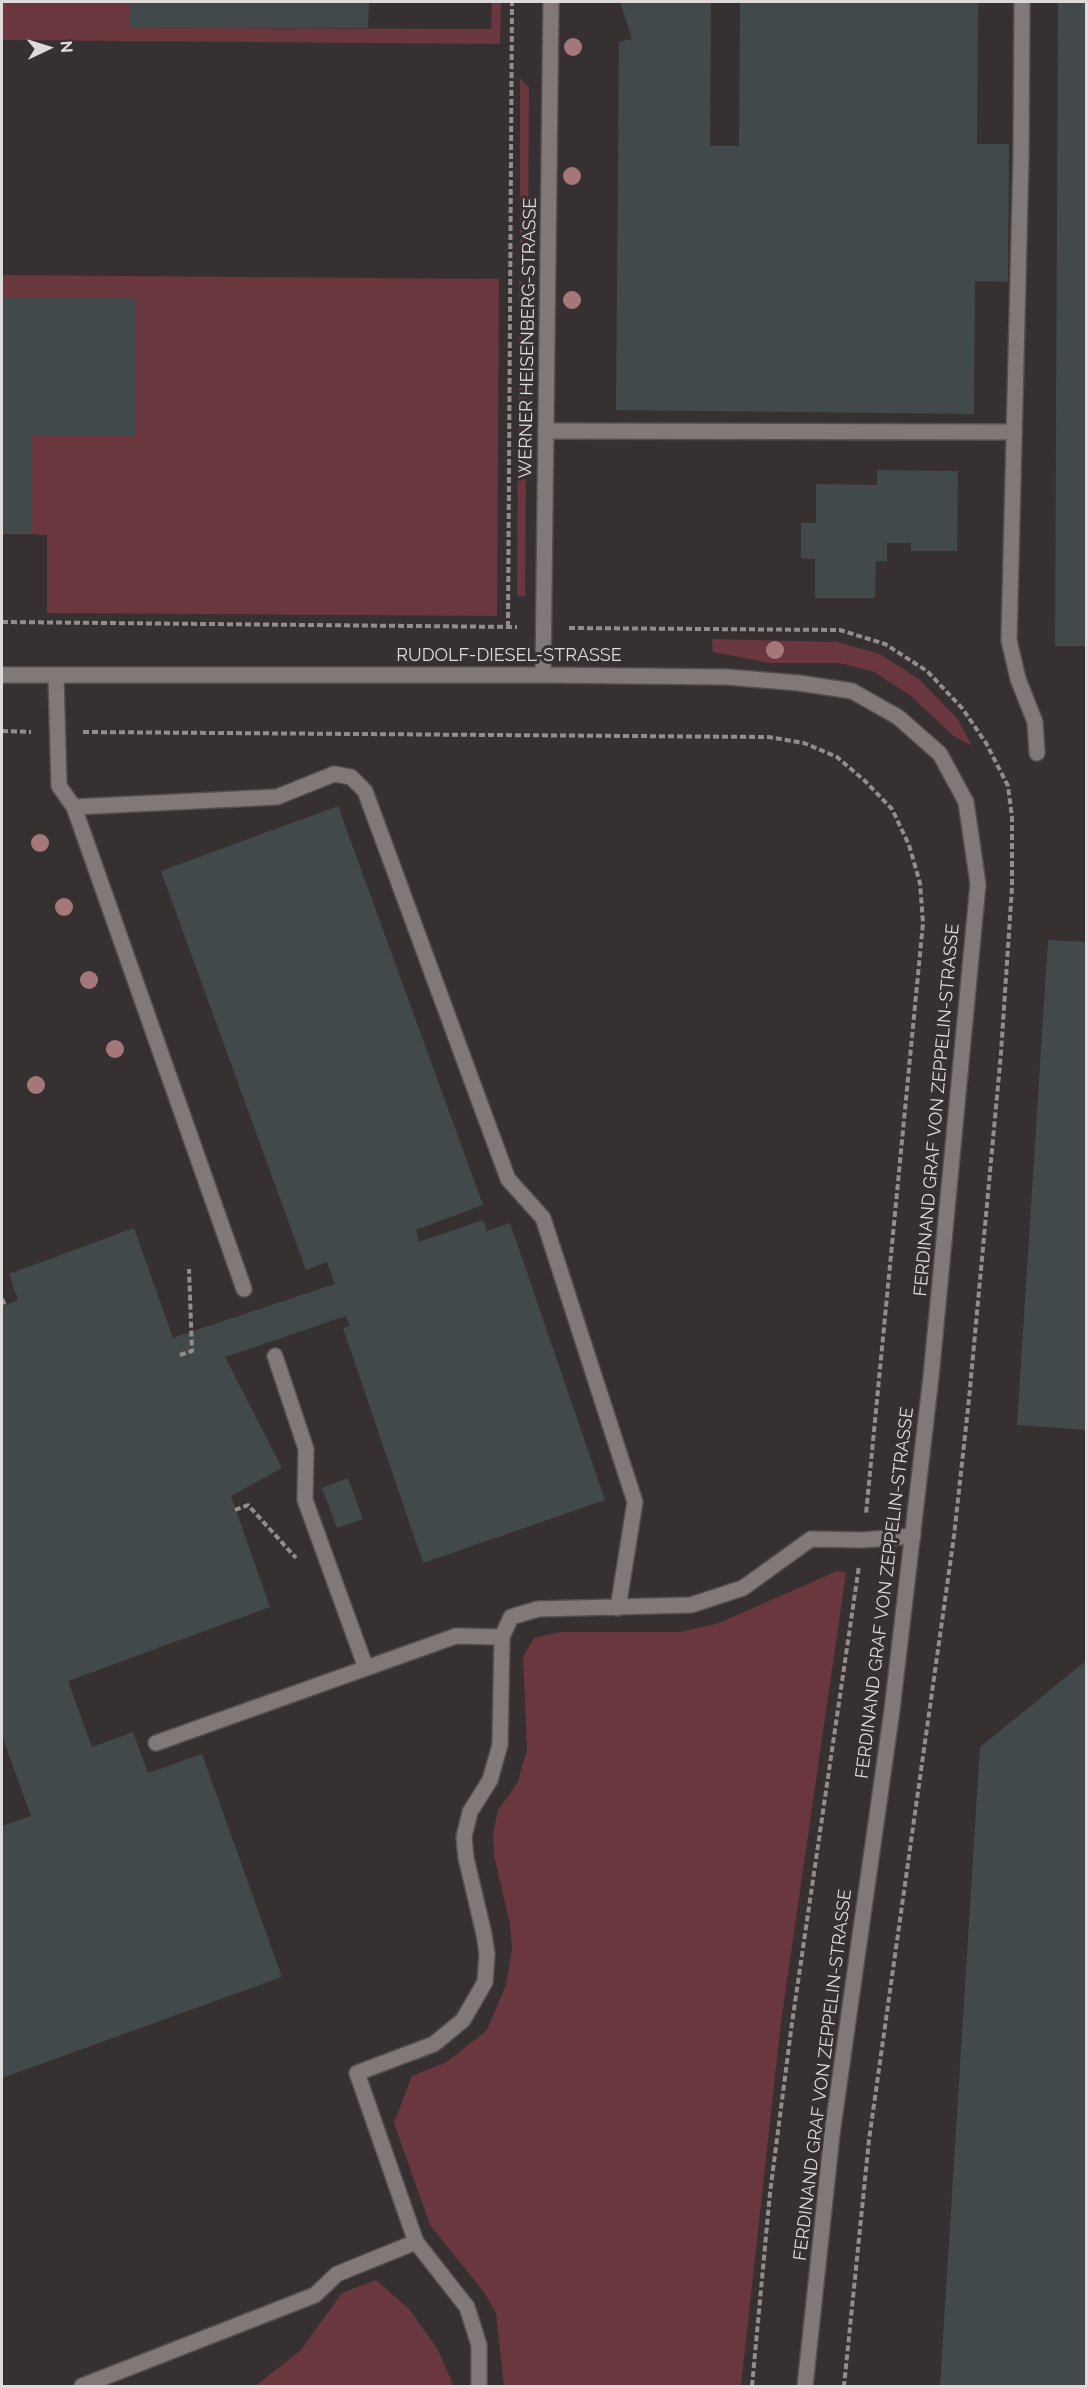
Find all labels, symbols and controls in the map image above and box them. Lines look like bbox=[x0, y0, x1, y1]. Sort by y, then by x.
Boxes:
north arrow bbox=[18, 18, 78, 78]
text: N bbox=[57, 40, 76, 53]
street label: WERNER HEISENBERG-STRASSE bbox=[515, 197, 541, 479]
street label: RUDOLF-DIESEL-STRASSE bbox=[396, 645, 622, 667]
street label: FERDINAND GRAF VON ZEPPELIN-STRASSE bbox=[910, 923, 964, 1297]
street label: FERDINAND GRAF VON ZEPPELIN-STRASSE bbox=[851, 1406, 919, 1780]
street label: FERDINAND GRAF VON ZEPPELIN-STRASSE bbox=[789, 1888, 857, 2262]

